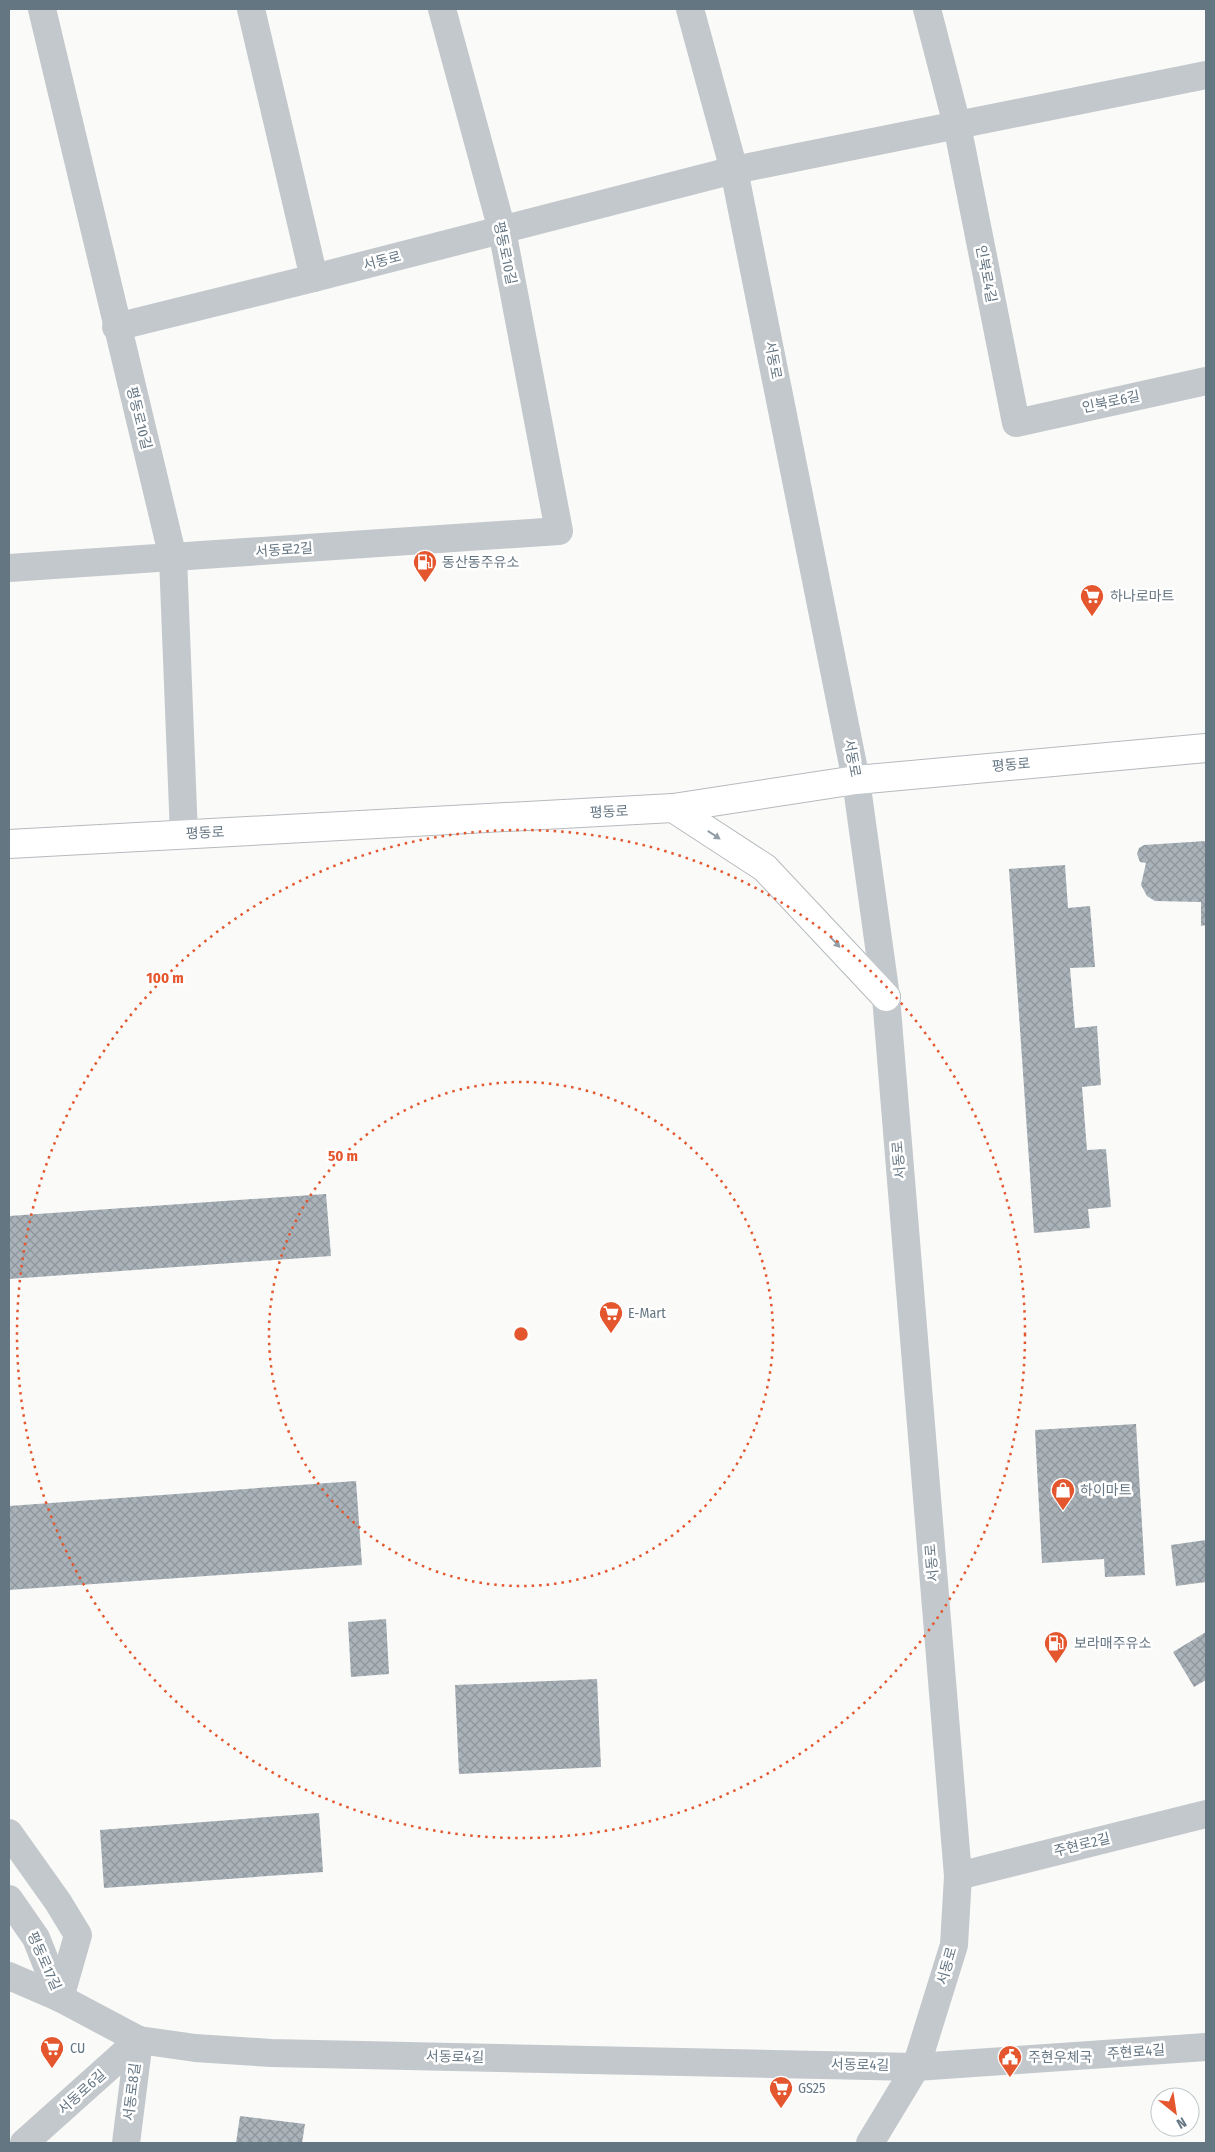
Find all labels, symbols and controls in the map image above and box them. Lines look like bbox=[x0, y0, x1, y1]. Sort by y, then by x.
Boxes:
street label: 평동로10길 bbox=[490, 220, 520, 286]
street label: 인북로4길 bbox=[972, 244, 1000, 304]
street label: 서동로 bbox=[361, 248, 403, 274]
street label: 서동로 bbox=[761, 339, 785, 381]
street label: 평동로10길 bbox=[123, 385, 155, 451]
street label: 인북로6길 bbox=[1081, 388, 1141, 416]
street label: 서동로2길 bbox=[255, 540, 313, 560]
fuel station icon: 동산동주유소 bbox=[412, 549, 438, 583]
place label: 동산동주유소 bbox=[442, 554, 519, 571]
supermarket icon: 하나로마트 bbox=[1079, 583, 1105, 617]
place label: 하나로마트 bbox=[1110, 588, 1175, 605]
street label: 서동로 bbox=[840, 737, 864, 779]
street label: 평동로 bbox=[991, 755, 1031, 775]
street label: 평동로 bbox=[589, 802, 629, 821]
street label: 평동로 bbox=[185, 823, 225, 842]
one-way arrow bbox=[707, 830, 721, 840]
one-way arrow bbox=[829, 936, 841, 948]
text: 100 m bbox=[146, 969, 184, 987]
street label: 서동로 bbox=[889, 1140, 909, 1180]
text: 50 m bbox=[328, 1147, 358, 1165]
supermarket icon: E-Mart bbox=[598, 1300, 624, 1334]
place label: E-Mart bbox=[628, 1305, 666, 1322]
centre of rings bbox=[512, 1325, 530, 1343]
shop icon: 하이마트 bbox=[1050, 1477, 1076, 1511]
place label: 하이마트 bbox=[1080, 1482, 1132, 1499]
street label: 서동로 bbox=[922, 1543, 942, 1583]
fuel station icon: 보라매주유소 bbox=[1043, 1630, 1069, 1664]
place label: 보라매주유소 bbox=[1074, 1635, 1151, 1652]
street label: 주현로2길 bbox=[1052, 1830, 1112, 1860]
street label: 평동로17길 bbox=[23, 1929, 65, 1993]
street label: 서동로 bbox=[934, 1945, 961, 1987]
supermarket icon: CU bbox=[39, 2035, 65, 2069]
place label: CU bbox=[70, 2040, 85, 2057]
street label: 주현로4길 bbox=[1106, 2041, 1166, 2063]
public building icon: 주현우체국 bbox=[997, 2044, 1023, 2078]
street label: 서동로4길 bbox=[426, 2048, 484, 2066]
place label: 주현우체국 bbox=[1028, 2049, 1093, 2066]
street label: 서동로4길 bbox=[831, 2056, 889, 2074]
street label: 서동로8길 bbox=[120, 2062, 144, 2122]
street label: 서동로6길 bbox=[55, 2066, 109, 2118]
supermarket icon: GS25 bbox=[768, 2075, 794, 2109]
place label: GS25 bbox=[798, 2080, 825, 2097]
north arrow bbox=[1150, 2087, 1200, 2137]
text: N bbox=[1173, 2113, 1189, 2132]

